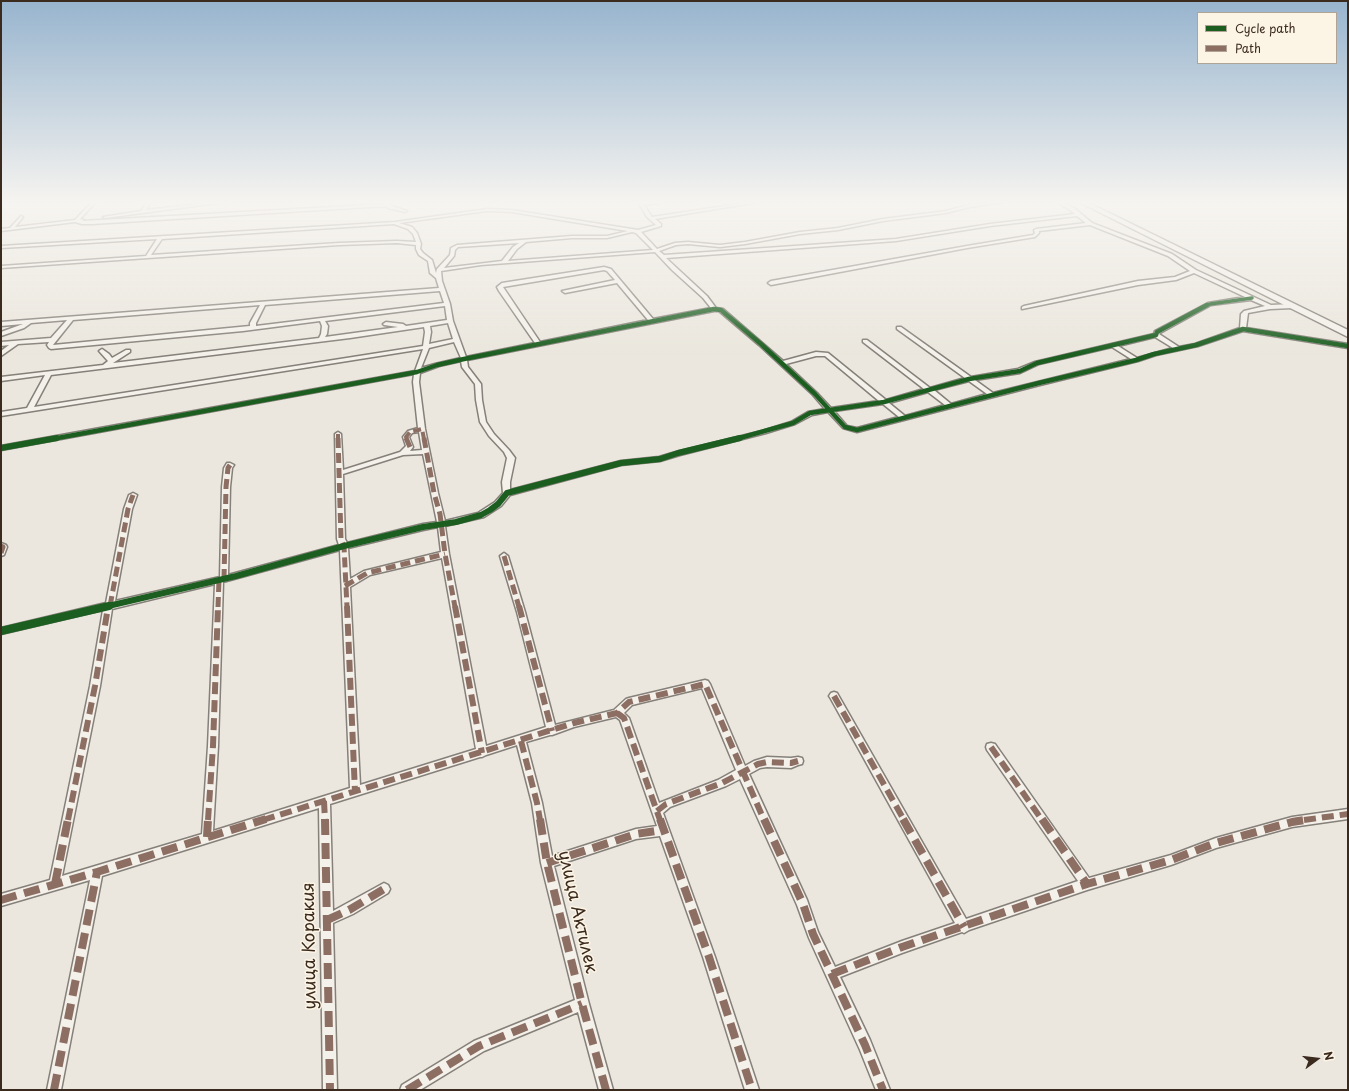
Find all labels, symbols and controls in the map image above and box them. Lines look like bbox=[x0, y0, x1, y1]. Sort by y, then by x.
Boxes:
legend bbox=[1197, 12, 1337, 64]
text: Cycle path bbox=[1235, 19, 1296, 37]
text: Path bbox=[1235, 39, 1261, 57]
street label: улица Актилек bbox=[553, 849, 601, 975]
street label: улица Коракия bbox=[299, 882, 321, 1010]
north arrow bbox=[1297, 1039, 1337, 1079]
text: N bbox=[1320, 1049, 1338, 1062]

